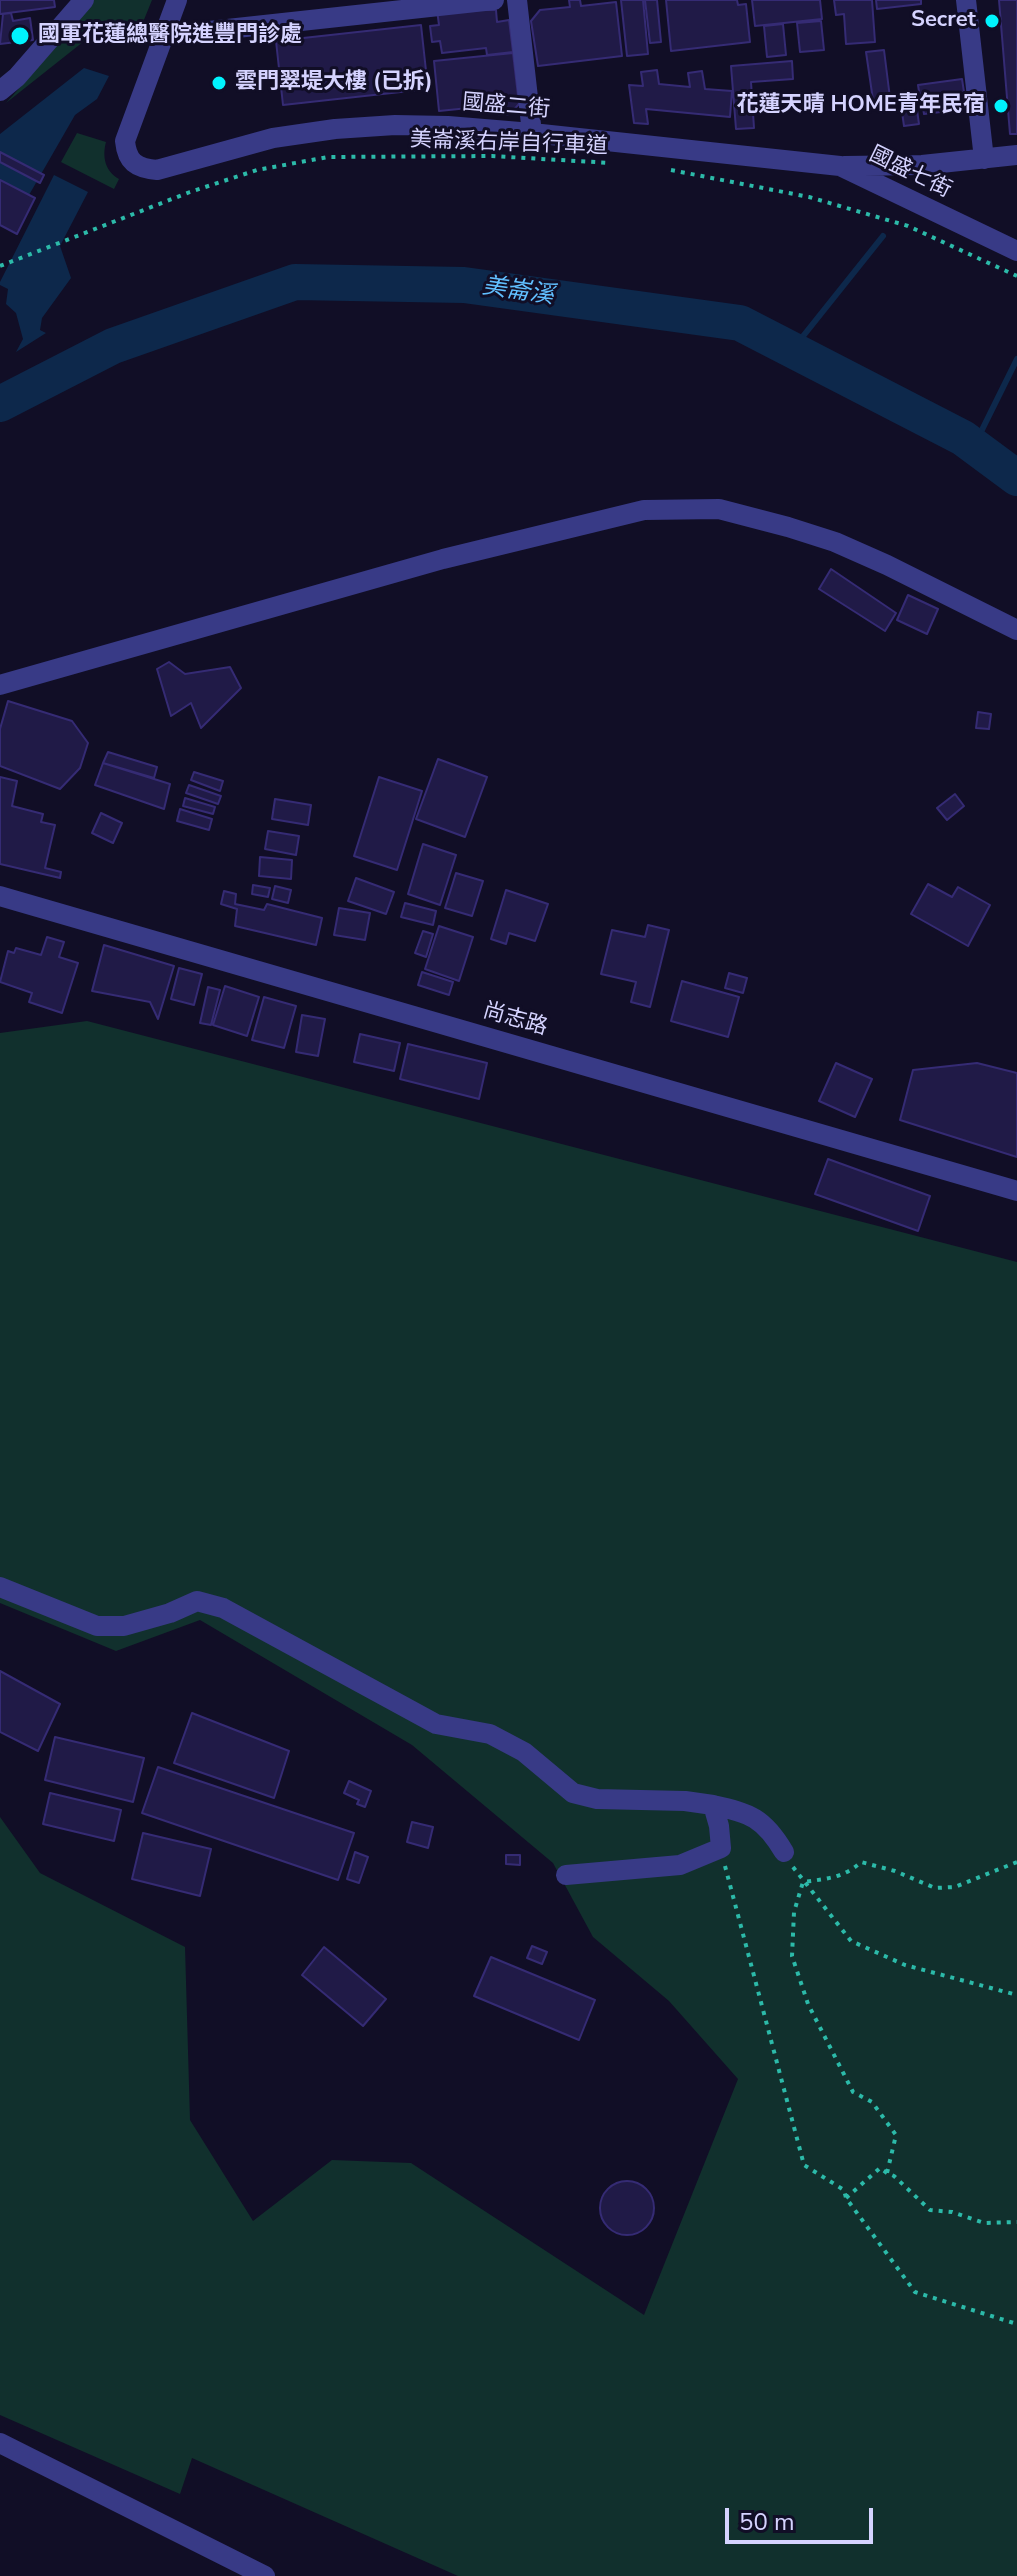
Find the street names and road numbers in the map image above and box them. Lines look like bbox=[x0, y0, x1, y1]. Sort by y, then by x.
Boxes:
street label: 國盛二街 bbox=[461, 90, 551, 124]
street label: 美崙溪右岸自行車道 bbox=[410, 127, 608, 161]
street label: 國盛七街 bbox=[865, 142, 955, 204]
street label: 尚志路 bbox=[480, 998, 550, 1042]

